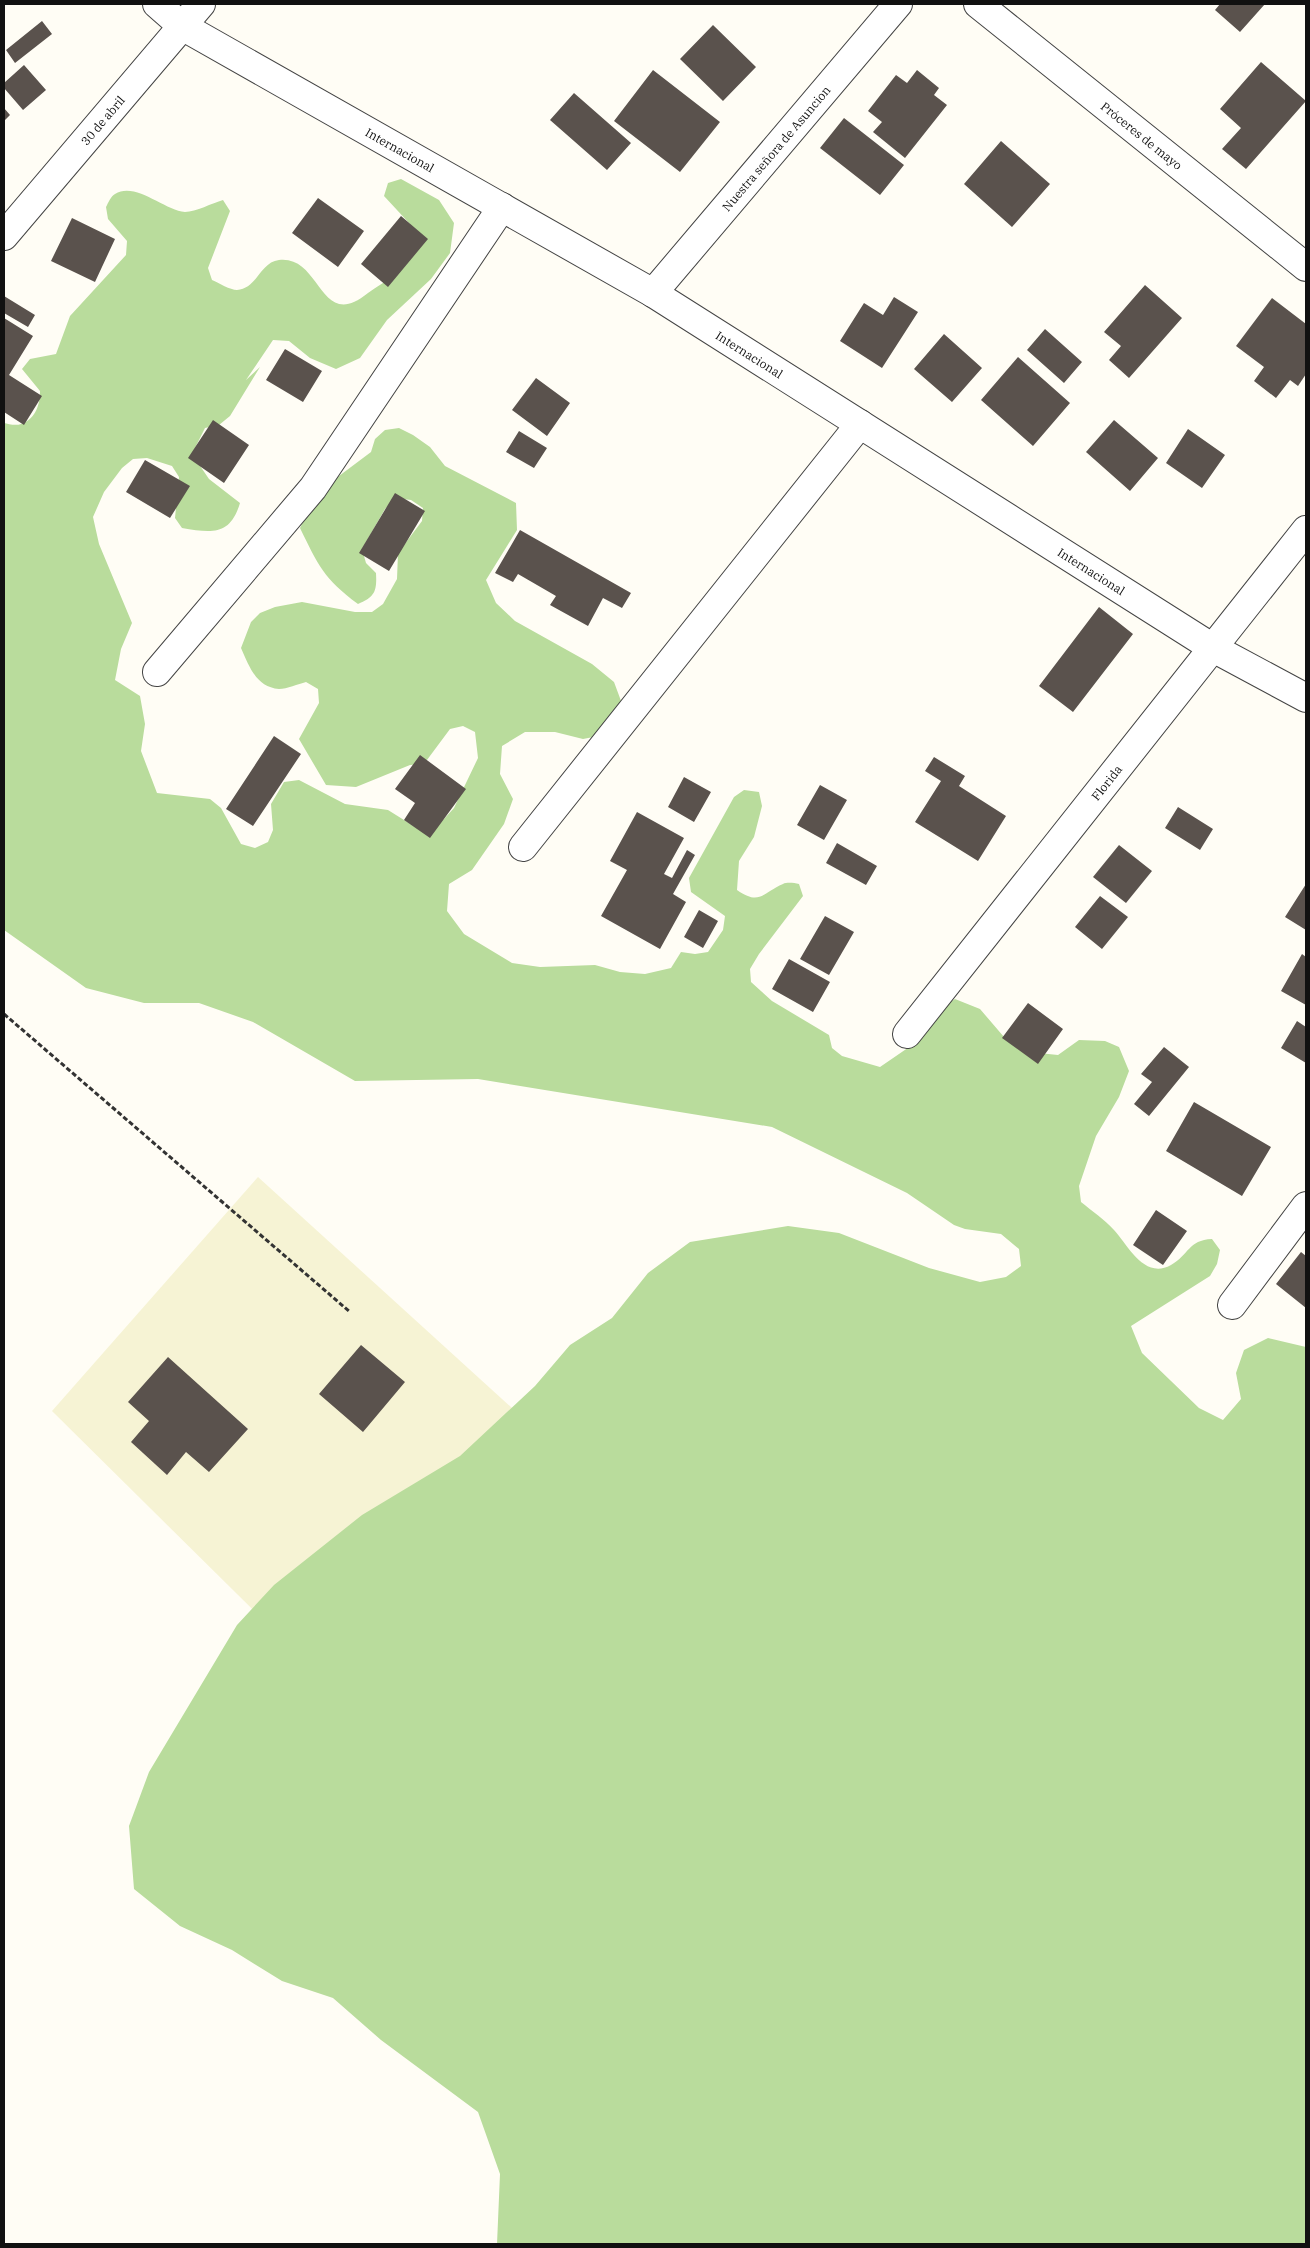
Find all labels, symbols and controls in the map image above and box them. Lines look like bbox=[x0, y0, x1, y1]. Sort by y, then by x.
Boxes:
street label: Nuestra señora de Asuncion bbox=[719, 82, 833, 214]
street label: 30 de abril bbox=[77, 92, 128, 148]
street label: Próceres de mayo bbox=[1098, 98, 1186, 173]
street label: Internacional bbox=[363, 124, 437, 175]
street label: Internacional bbox=[713, 327, 786, 381]
street label: Internacional bbox=[1055, 544, 1128, 598]
street label: Florida bbox=[1088, 761, 1125, 803]

